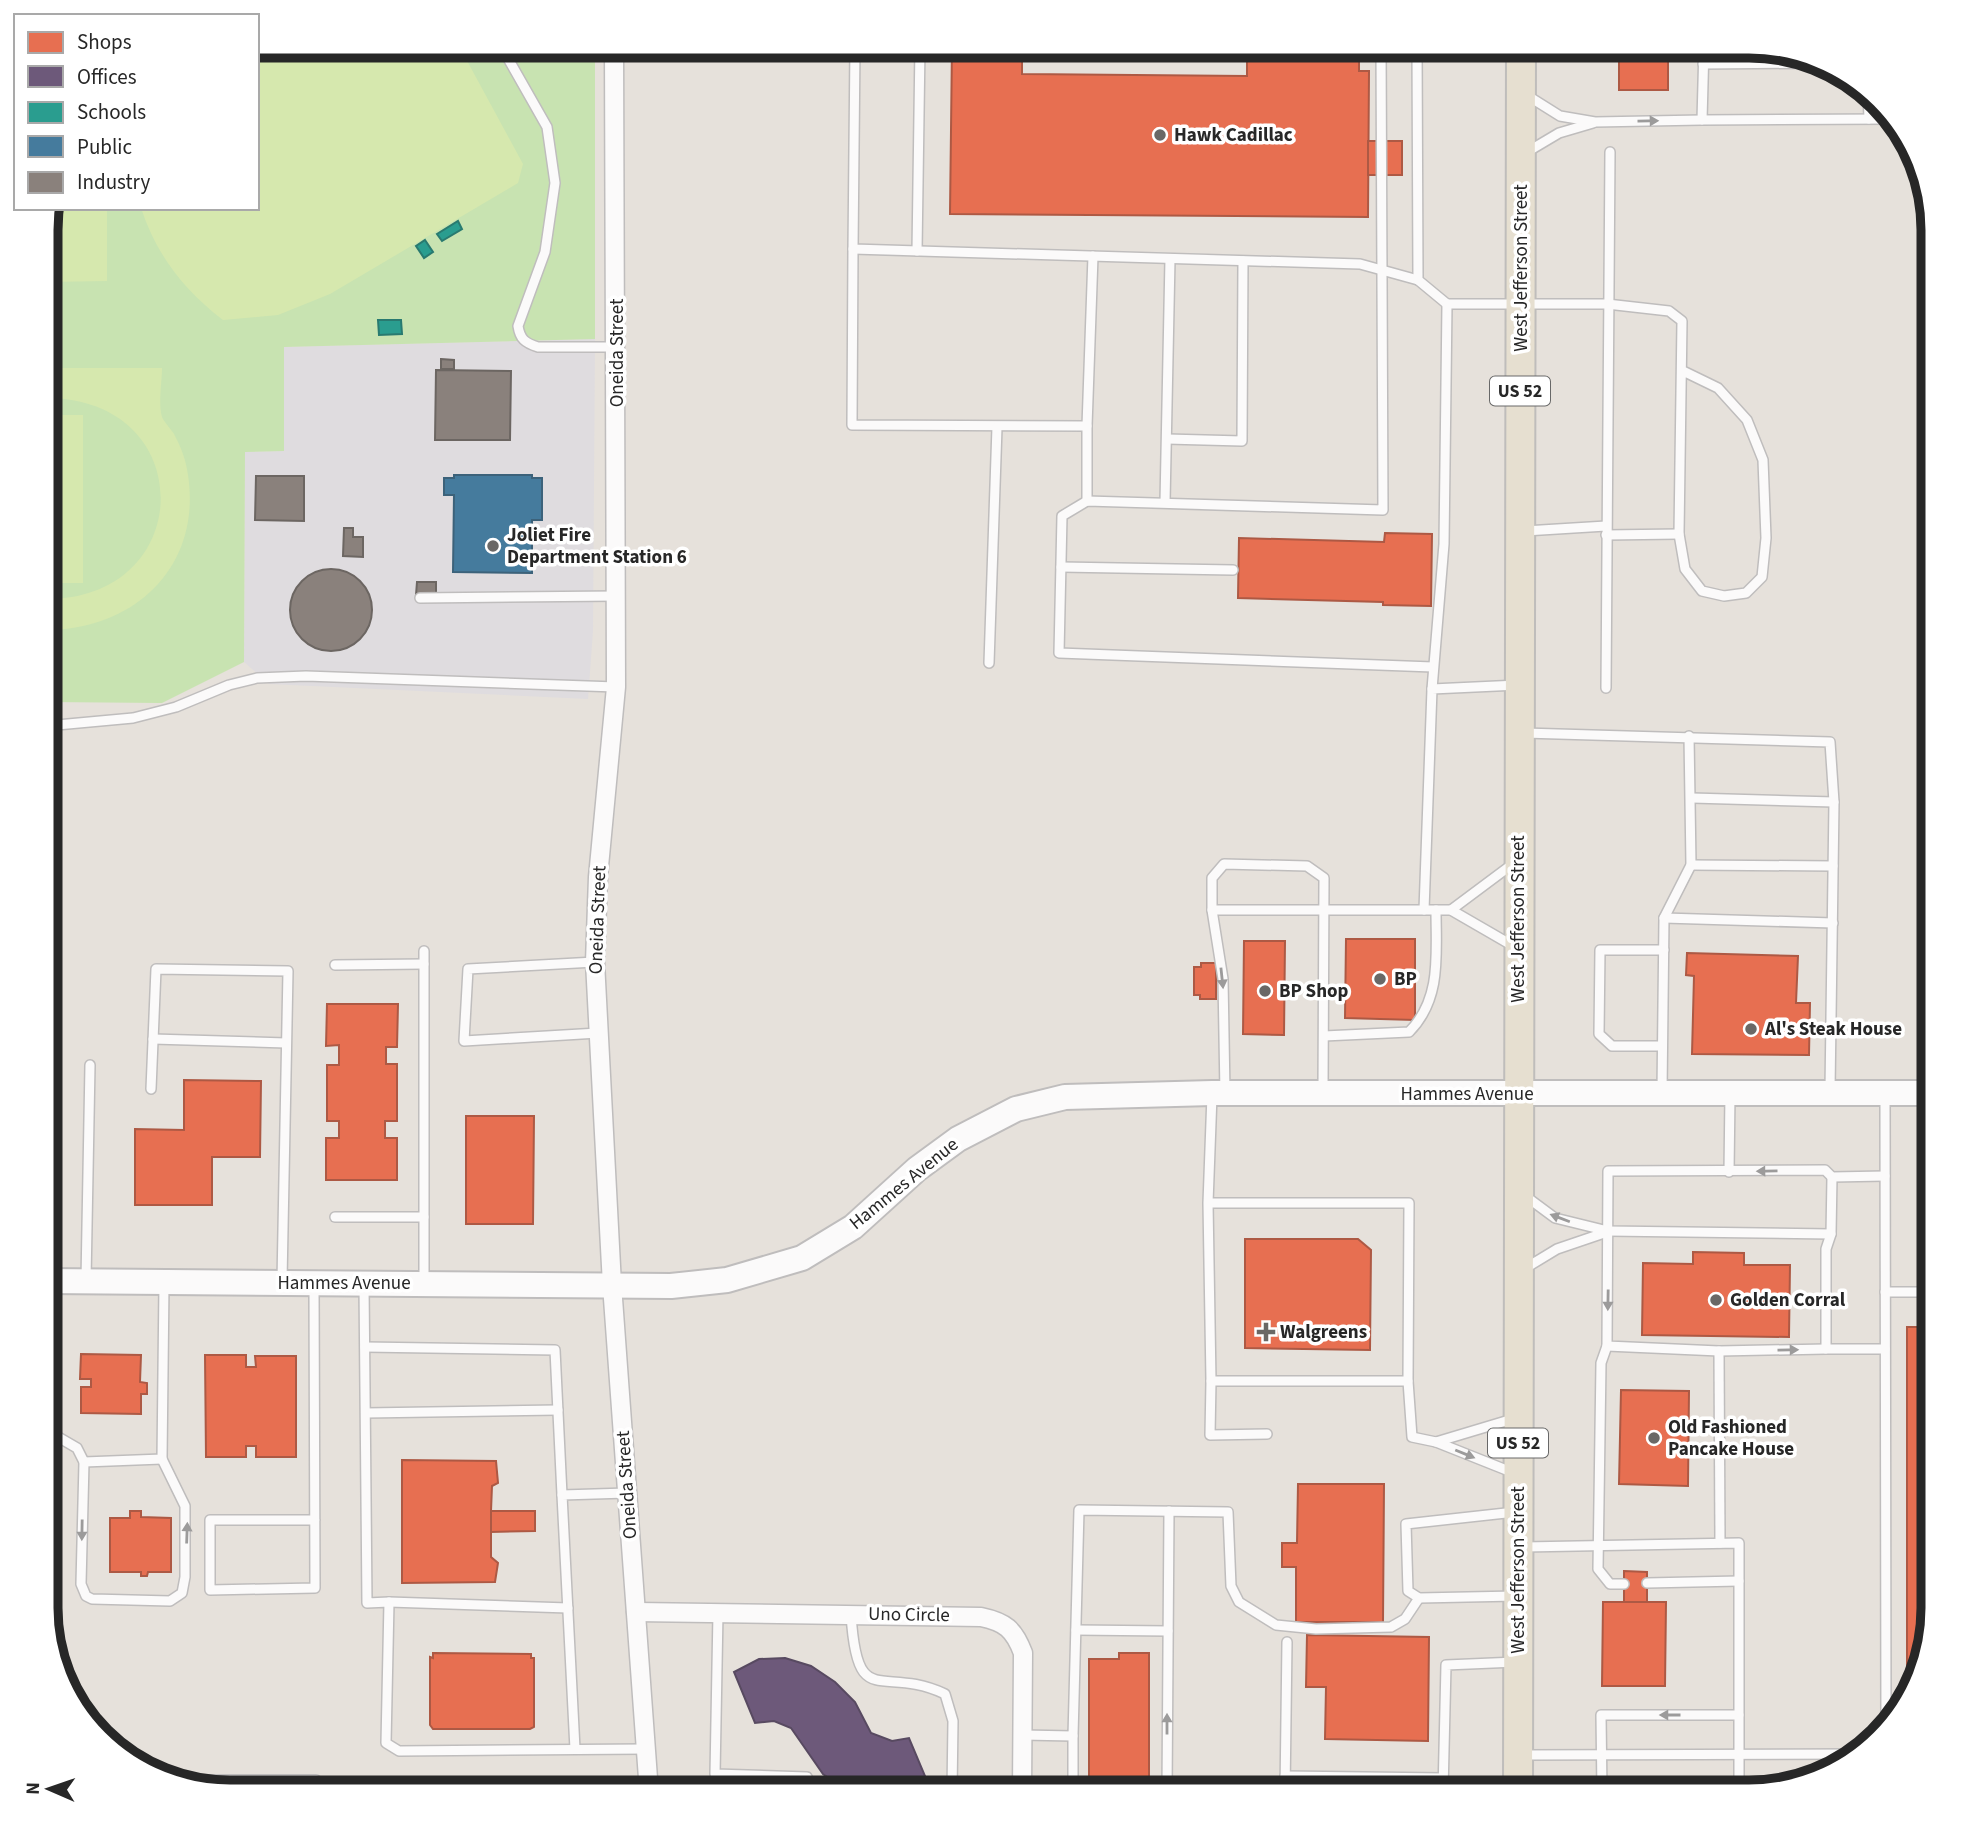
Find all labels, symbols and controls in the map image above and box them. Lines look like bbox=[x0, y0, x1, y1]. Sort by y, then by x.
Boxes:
legend bbox=[14, 14, 259, 210]
text: Shops bbox=[77, 27, 132, 57]
text: Offices bbox=[77, 62, 137, 92]
text: Schools bbox=[77, 97, 146, 127]
one-way arrow bbox=[1638, 115, 1660, 127]
place label: Hawk Cadillac bbox=[1174, 122, 1293, 149]
marker: Hawk Cadillac bbox=[1152, 127, 1168, 143]
text: Public bbox=[77, 132, 132, 162]
text: Industry bbox=[77, 167, 150, 197]
street label: West Jefferson Street bbox=[1508, 184, 1535, 352]
street label: Oneida Street bbox=[604, 298, 631, 407]
road number: US 52 bbox=[1490, 376, 1550, 405]
place label: Joliet Fire Department Station 6 bbox=[507, 522, 687, 571]
marker: Joliet Fire Department Station 6 bbox=[485, 538, 501, 554]
street label: West Jefferson Street bbox=[1505, 835, 1532, 1003]
street label: Oneida Street bbox=[583, 865, 613, 975]
place label: BP bbox=[1394, 966, 1417, 993]
one-way arrow bbox=[1217, 967, 1228, 989]
marker: BP bbox=[1372, 971, 1388, 987]
place label: BP Shop bbox=[1279, 978, 1349, 1005]
marker: BP Shop bbox=[1257, 983, 1273, 999]
place label: Al's Steak House bbox=[1764, 1016, 1902, 1043]
marker: Al's Steak House bbox=[1743, 1021, 1759, 1037]
street label: Hammes Avenue bbox=[1400, 1081, 1534, 1108]
street label: Hammes Avenue bbox=[844, 1132, 964, 1236]
one-way arrow bbox=[1755, 1165, 1777, 1177]
one-way arrow bbox=[1549, 1212, 1570, 1223]
street label: Hammes Avenue bbox=[277, 1270, 411, 1297]
place label: Golden Corral bbox=[1730, 1287, 1846, 1314]
one-way arrow bbox=[1602, 1289, 1614, 1311]
marker: Golden Corral bbox=[1708, 1292, 1724, 1308]
place label: Walgreens bbox=[1280, 1319, 1367, 1346]
marker: Walgreens bbox=[1258, 1324, 1274, 1340]
one-way arrow bbox=[1777, 1344, 1799, 1356]
place label: Old Fashioned Pancake House bbox=[1668, 1414, 1794, 1463]
road number: US 52 bbox=[1488, 1428, 1548, 1458]
street label: Oneida Street bbox=[610, 1429, 644, 1540]
marker: Old Fashioned Pancake House bbox=[1646, 1430, 1662, 1446]
one-way arrow bbox=[1455, 1449, 1476, 1460]
street label: West Jefferson Street bbox=[1505, 1486, 1532, 1654]
one-way arrow bbox=[77, 1520, 88, 1542]
one-way arrow bbox=[181, 1521, 192, 1543]
street label: Uno Circle bbox=[868, 1601, 950, 1629]
one-way arrow bbox=[1659, 1709, 1681, 1721]
one-way arrow bbox=[1161, 1713, 1173, 1735]
north arrow bbox=[14, 1754, 84, 1824]
text: N bbox=[20, 1782, 47, 1795]

